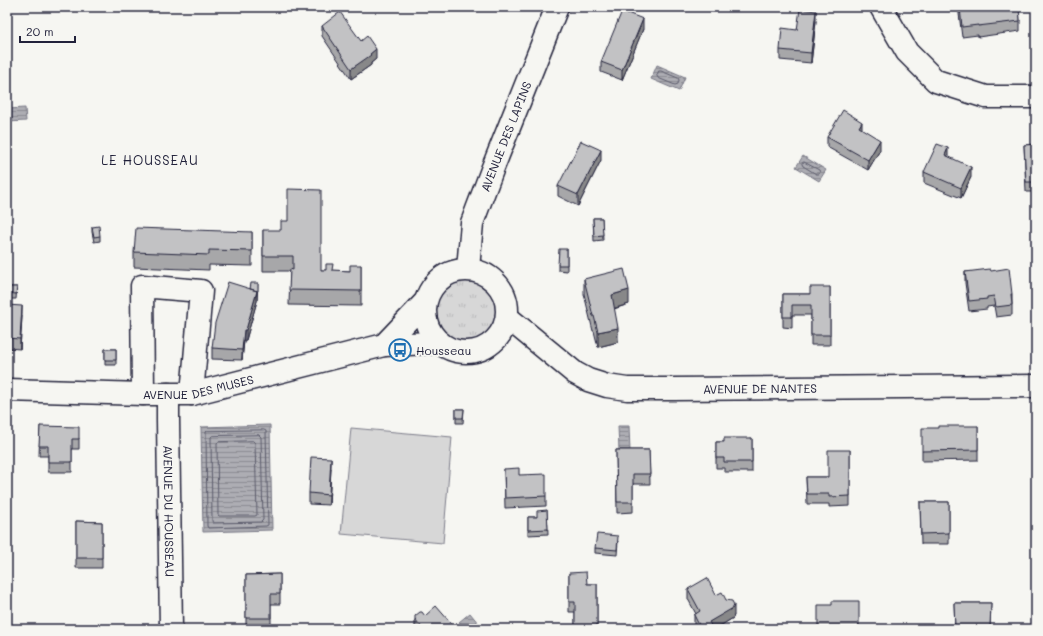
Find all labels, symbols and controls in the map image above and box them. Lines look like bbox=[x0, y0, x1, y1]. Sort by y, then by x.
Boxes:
scale bar bbox=[20, 18, 75, 44]
text: 20 m bbox=[26, 23, 54, 39]
street label: AVENUE DES LAPINS bbox=[477, 79, 535, 194]
district label: LE HOUSSEAU bbox=[101, 151, 199, 168]
bus stop icon: Housseau bbox=[387, 337, 413, 363]
place label: Housseau bbox=[416, 342, 471, 358]
street label: AVENUE DES MUSES bbox=[143, 371, 255, 402]
street label: AVENUE DE NANTES bbox=[703, 380, 817, 397]
street label: AVENUE DU HOUSSEAU bbox=[160, 445, 178, 577]

